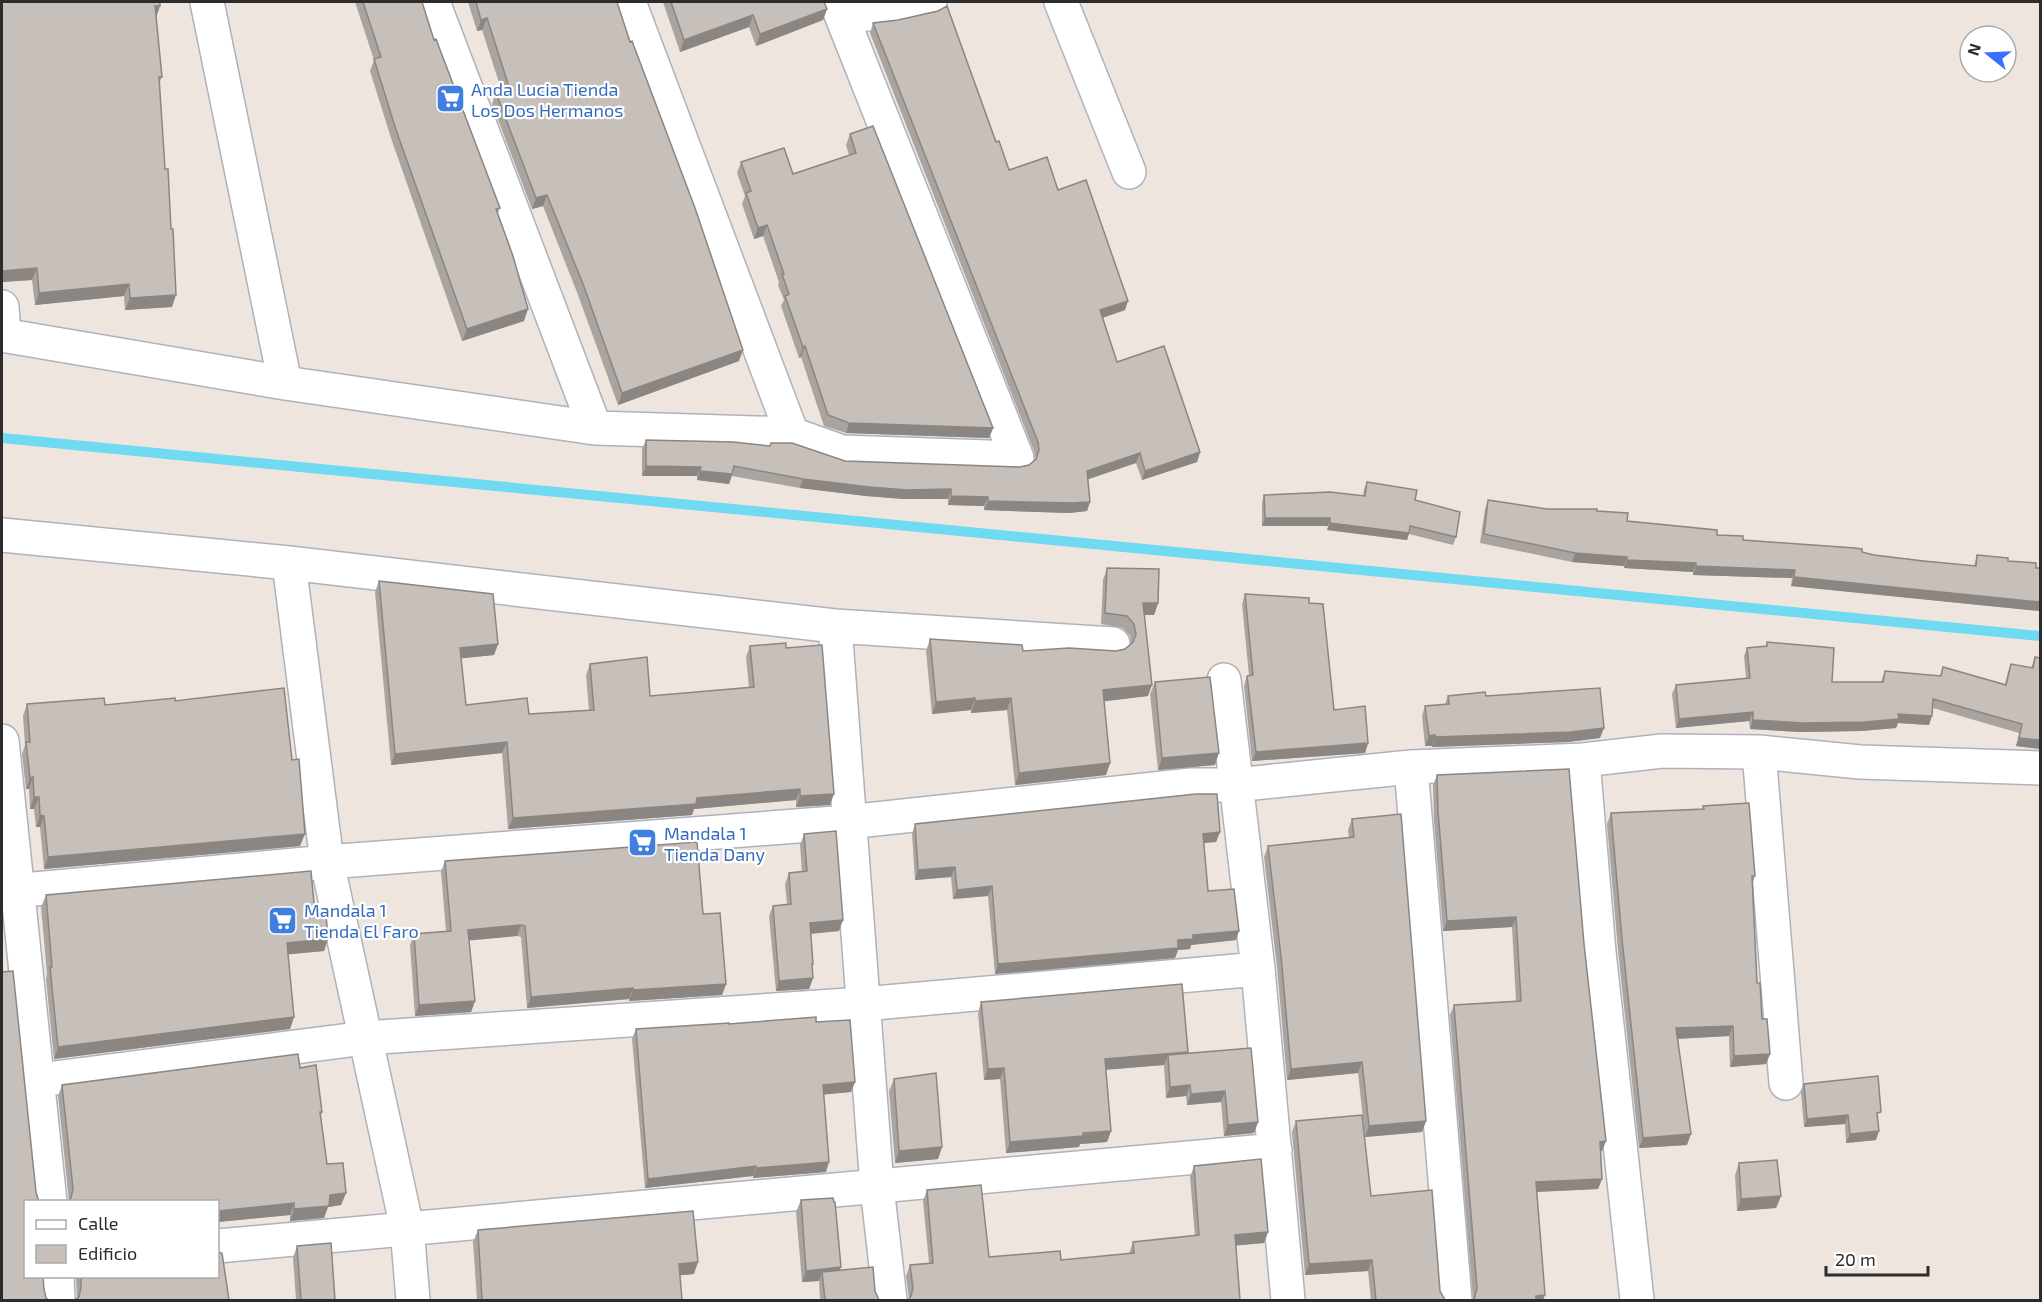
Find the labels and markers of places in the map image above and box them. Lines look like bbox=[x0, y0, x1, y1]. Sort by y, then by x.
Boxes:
place label: Anda Lucia Tienda Los Dos Hermanos bbox=[471, 78, 623, 121]
supermarket icon: Anda Lucia Tienda Los Dos Hermanos bbox=[434, 83, 466, 115]
place label: Mandala 1 Tienda Dany bbox=[664, 822, 766, 865]
supermarket icon: Mandala 1 Tienda Dany bbox=[627, 827, 659, 859]
place label: Mandala 1 Tienda El Faro bbox=[304, 899, 419, 942]
supermarket icon: Mandala 1 Tienda El Faro bbox=[267, 904, 299, 936]

